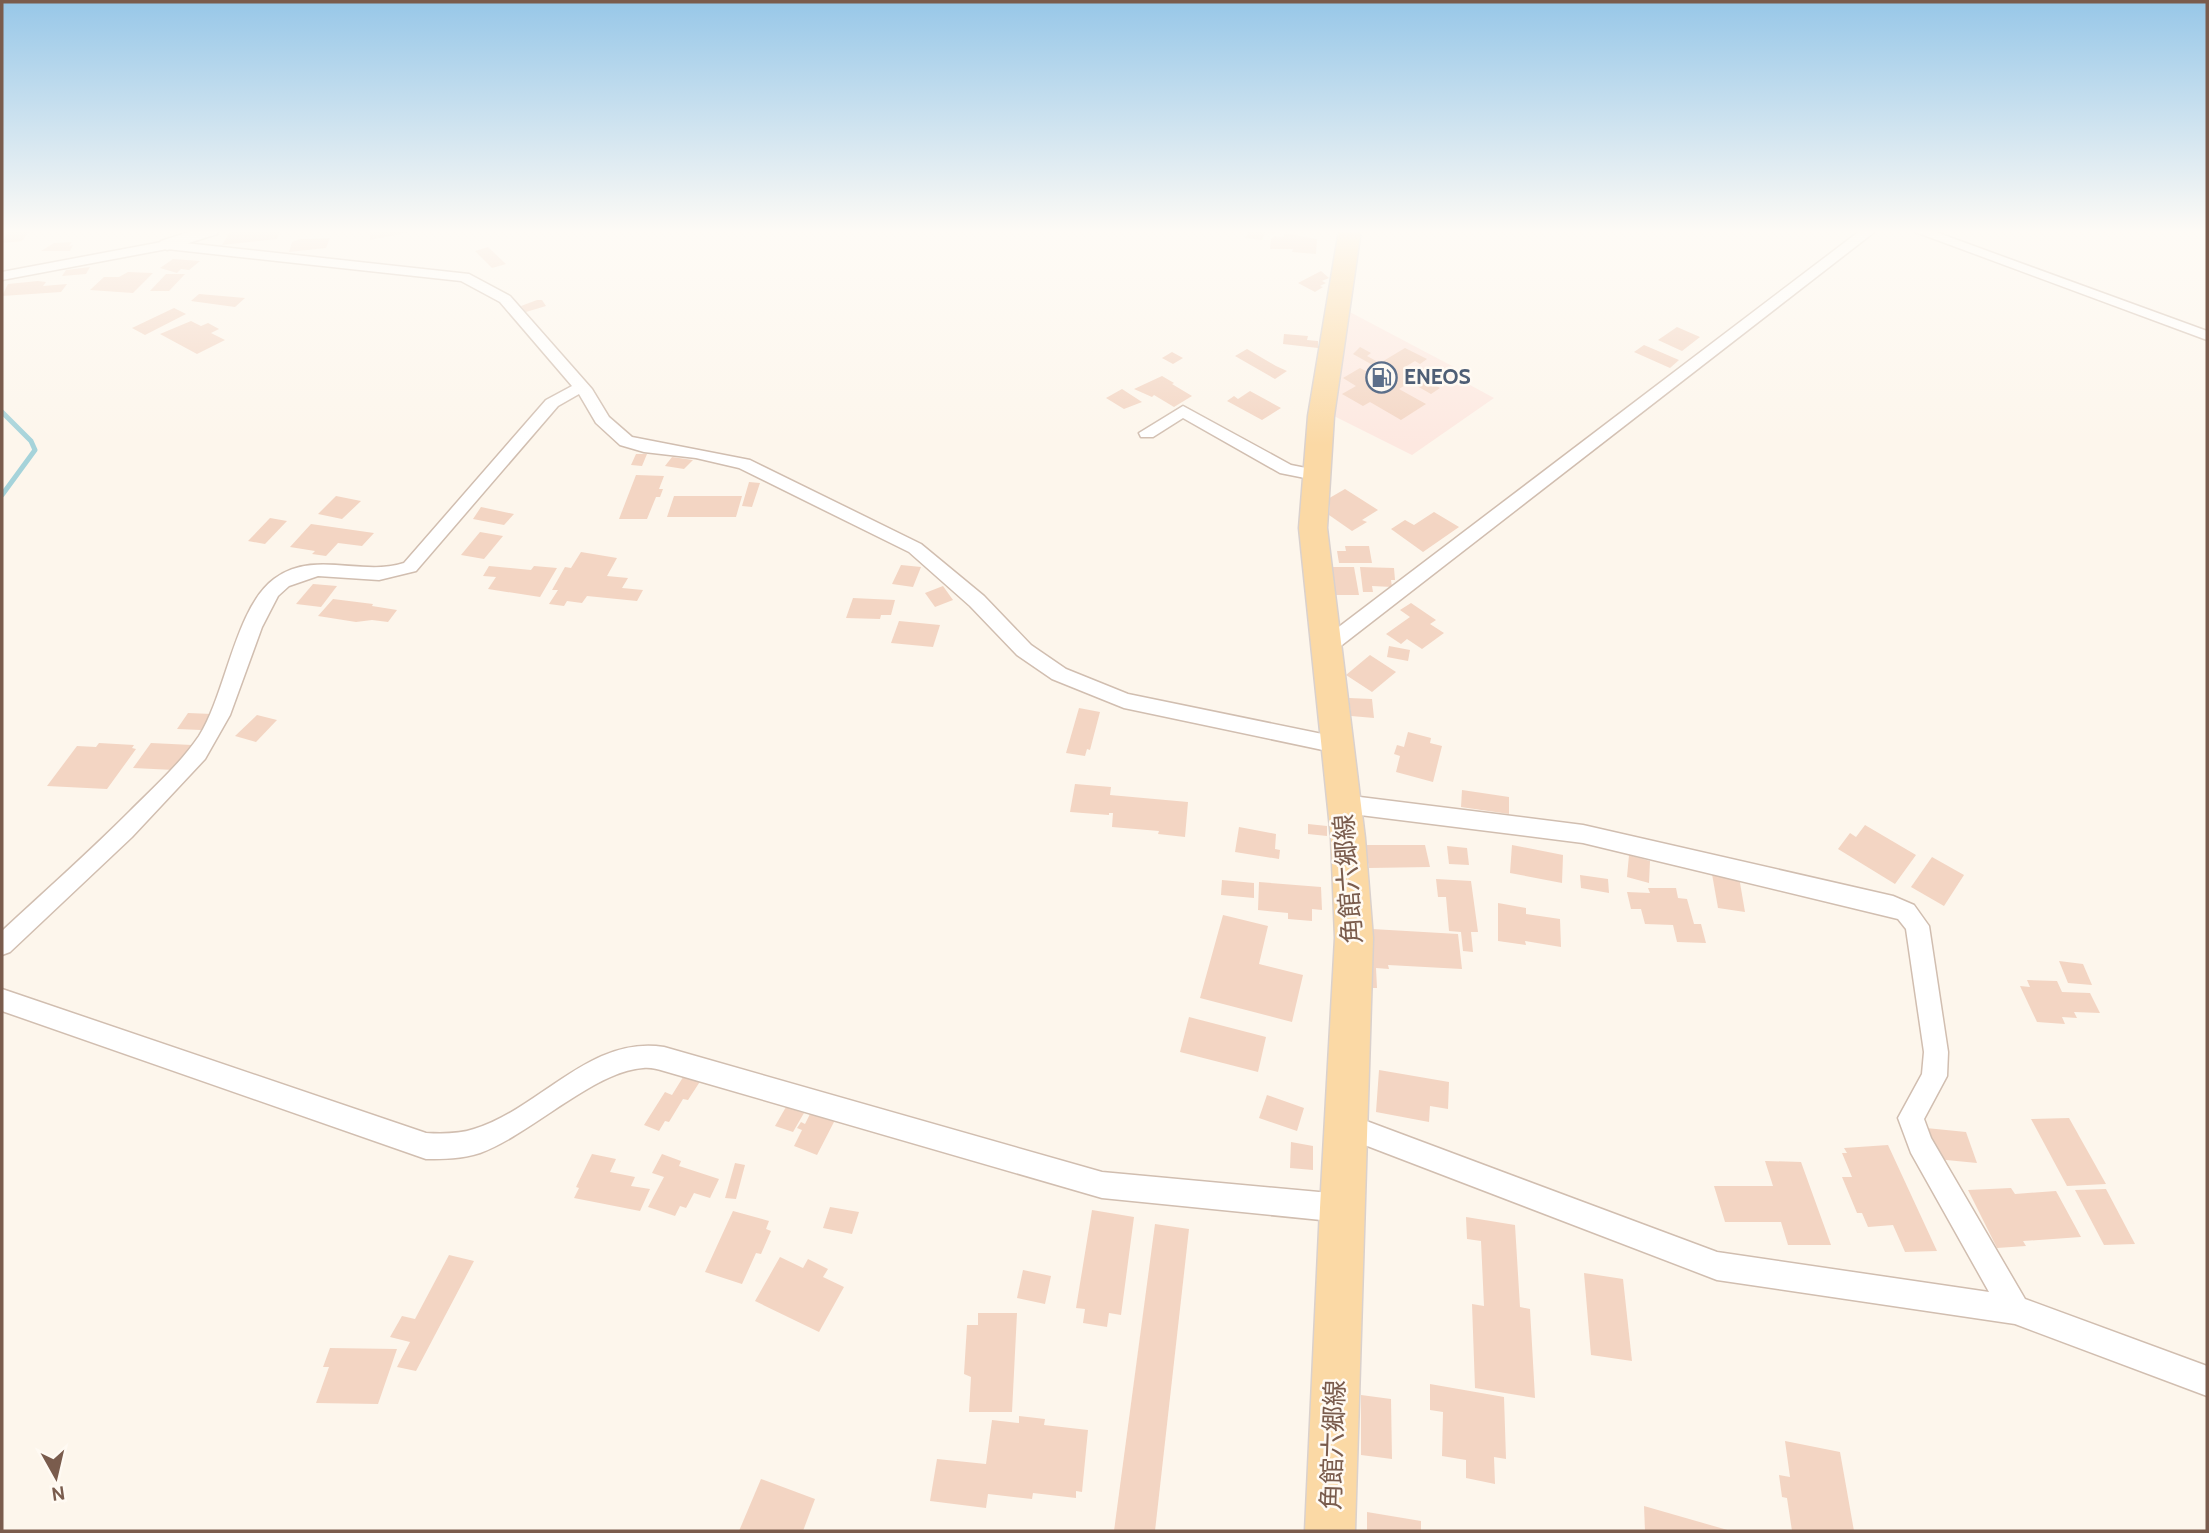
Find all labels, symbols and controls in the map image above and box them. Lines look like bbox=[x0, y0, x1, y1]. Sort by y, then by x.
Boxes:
fuel station icon: ENEOS bbox=[1364, 360, 1398, 394]
place label: ENEOS bbox=[1404, 364, 1471, 389]
street label: 角館六郷線 bbox=[1328, 813, 1368, 945]
street label: 角館六郷線 bbox=[1315, 1379, 1351, 1511]
north arrow bbox=[21, 1442, 91, 1512]
text: N bbox=[50, 1481, 67, 1506]

